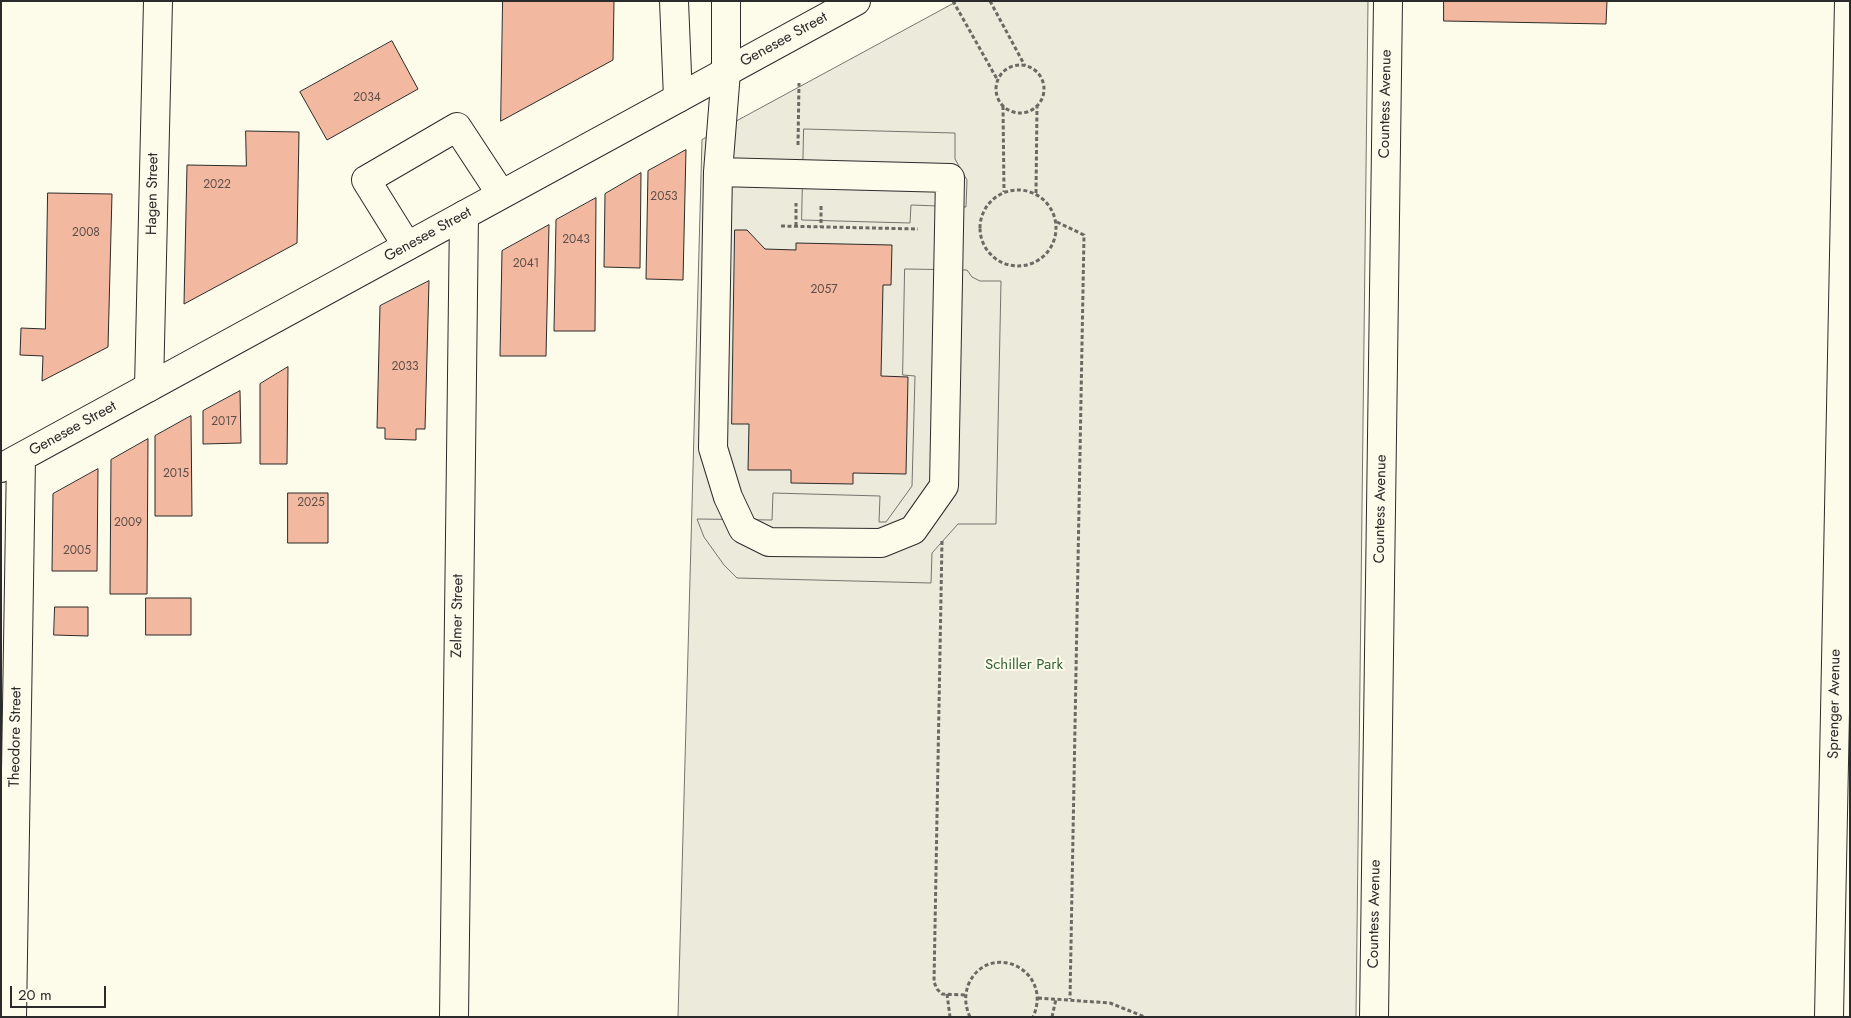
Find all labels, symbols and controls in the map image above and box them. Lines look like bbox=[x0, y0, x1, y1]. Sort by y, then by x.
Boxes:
street label: Genesee Street bbox=[737, 9, 831, 71]
street label: Countess Avenue bbox=[1376, 49, 1396, 159]
house number: 2034 bbox=[353, 91, 381, 105]
street label: Hagen Street bbox=[143, 153, 163, 235]
house number: 2022 bbox=[203, 178, 231, 192]
house number: 2053 bbox=[650, 190, 678, 204]
street label: Genesee Street bbox=[381, 204, 475, 266]
house number: 2008 bbox=[72, 226, 100, 240]
house number: 2043 bbox=[562, 233, 590, 247]
house number: 2041 bbox=[513, 257, 539, 271]
house number: 2057 bbox=[810, 283, 838, 297]
house number: 2033 bbox=[391, 360, 419, 374]
street label: Genesee Street bbox=[26, 398, 120, 460]
house number: 2017 bbox=[211, 415, 237, 429]
street label: Countess Avenue bbox=[1371, 454, 1391, 564]
house number: 2015 bbox=[163, 467, 189, 481]
house number: 2025 bbox=[297, 496, 325, 510]
house number: 2009 bbox=[114, 516, 142, 530]
house number: 2005 bbox=[63, 544, 91, 558]
street label: Zelmer Street bbox=[448, 574, 468, 658]
street label: Sprenger Avenue bbox=[1825, 649, 1845, 759]
park label: Schiller Park bbox=[985, 656, 1063, 674]
street label: Theodore Street bbox=[6, 687, 26, 787]
street label: Countess Avenue bbox=[1365, 859, 1385, 969]
scale bar bbox=[12, 976, 109, 1008]
text: 20 m bbox=[18, 984, 52, 1006]

